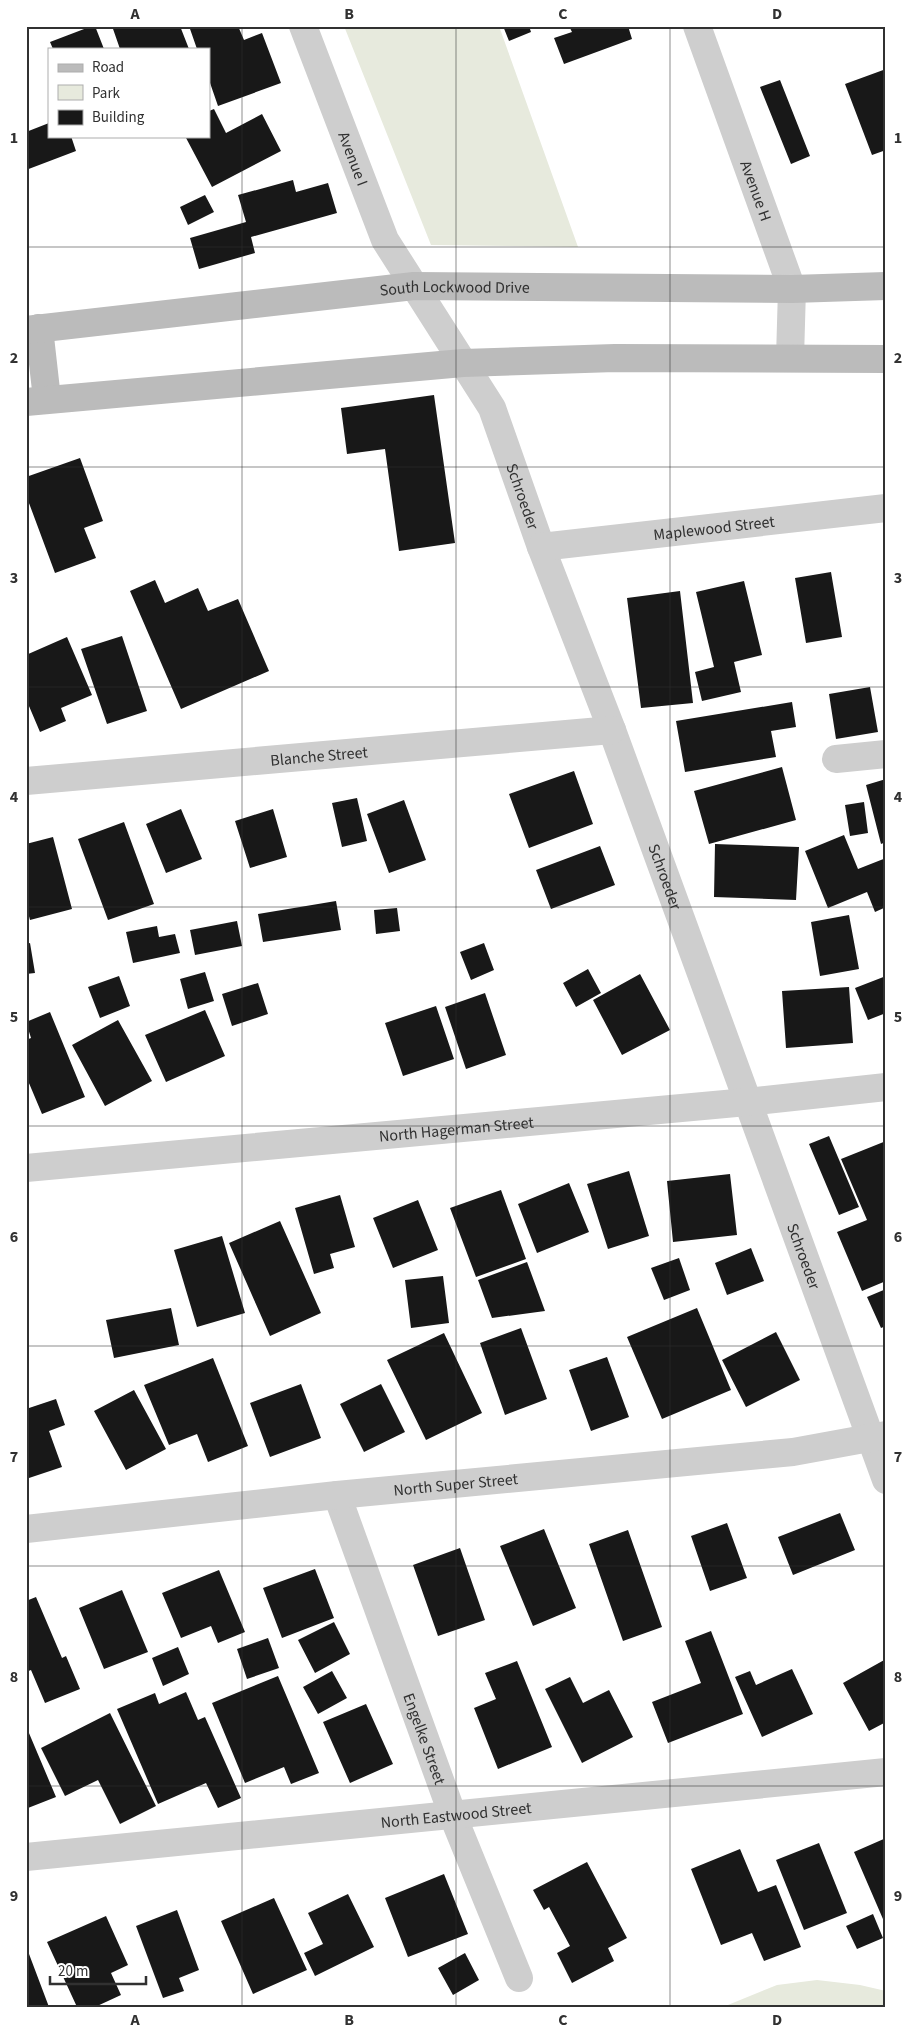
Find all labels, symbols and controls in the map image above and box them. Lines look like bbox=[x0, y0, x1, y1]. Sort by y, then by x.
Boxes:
text: A bbox=[129, 3, 140, 25]
text: B bbox=[344, 3, 354, 25]
text: C bbox=[558, 3, 568, 25]
text: D bbox=[772, 3, 782, 25]
legend bbox=[48, 48, 210, 138]
text: Road bbox=[92, 57, 124, 78]
text: Park bbox=[92, 83, 121, 104]
text: Building bbox=[92, 107, 145, 128]
text: 1 bbox=[10, 127, 18, 149]
text: 1 bbox=[894, 127, 902, 149]
street label: Avenue I bbox=[332, 129, 373, 189]
street label: Avenue H bbox=[734, 158, 777, 224]
street label: South Lockwood Drive bbox=[378, 276, 530, 302]
text: 2 bbox=[10, 347, 18, 369]
text: 2 bbox=[894, 347, 902, 369]
street label: Schroeder bbox=[500, 460, 544, 533]
street label: Maplewood Street bbox=[652, 511, 776, 546]
text: 3 bbox=[10, 567, 18, 589]
text: 3 bbox=[894, 567, 902, 589]
street label: Blanche Street bbox=[269, 741, 369, 772]
text: 4 bbox=[10, 786, 19, 808]
text: 4 bbox=[894, 786, 903, 808]
street label: Schroeder bbox=[642, 841, 687, 913]
text: 5 bbox=[10, 1006, 18, 1028]
text: 5 bbox=[894, 1006, 902, 1028]
street label: North Hagerman Street bbox=[378, 1112, 535, 1148]
street label: Schroeder bbox=[781, 1220, 826, 1293]
text: 6 bbox=[10, 1226, 18, 1248]
text: 6 bbox=[894, 1226, 902, 1248]
text: 7 bbox=[10, 1446, 18, 1468]
text: 7 bbox=[894, 1446, 902, 1468]
street label: North Super Street bbox=[392, 1468, 520, 1502]
text: 8 bbox=[10, 1666, 18, 1688]
text: 8 bbox=[894, 1666, 902, 1688]
street label: Engelke Street bbox=[397, 1690, 451, 1788]
street label: North Eastwood Street bbox=[380, 1797, 533, 1834]
text: 9 bbox=[10, 1885, 18, 1907]
text: 9 bbox=[894, 1885, 902, 1907]
scale bar bbox=[50, 1953, 146, 1985]
text: 20 m bbox=[58, 1961, 88, 1982]
text: A bbox=[129, 2009, 140, 2031]
text: B bbox=[344, 2009, 354, 2031]
text: C bbox=[558, 2009, 568, 2031]
text: D bbox=[772, 2009, 782, 2031]

